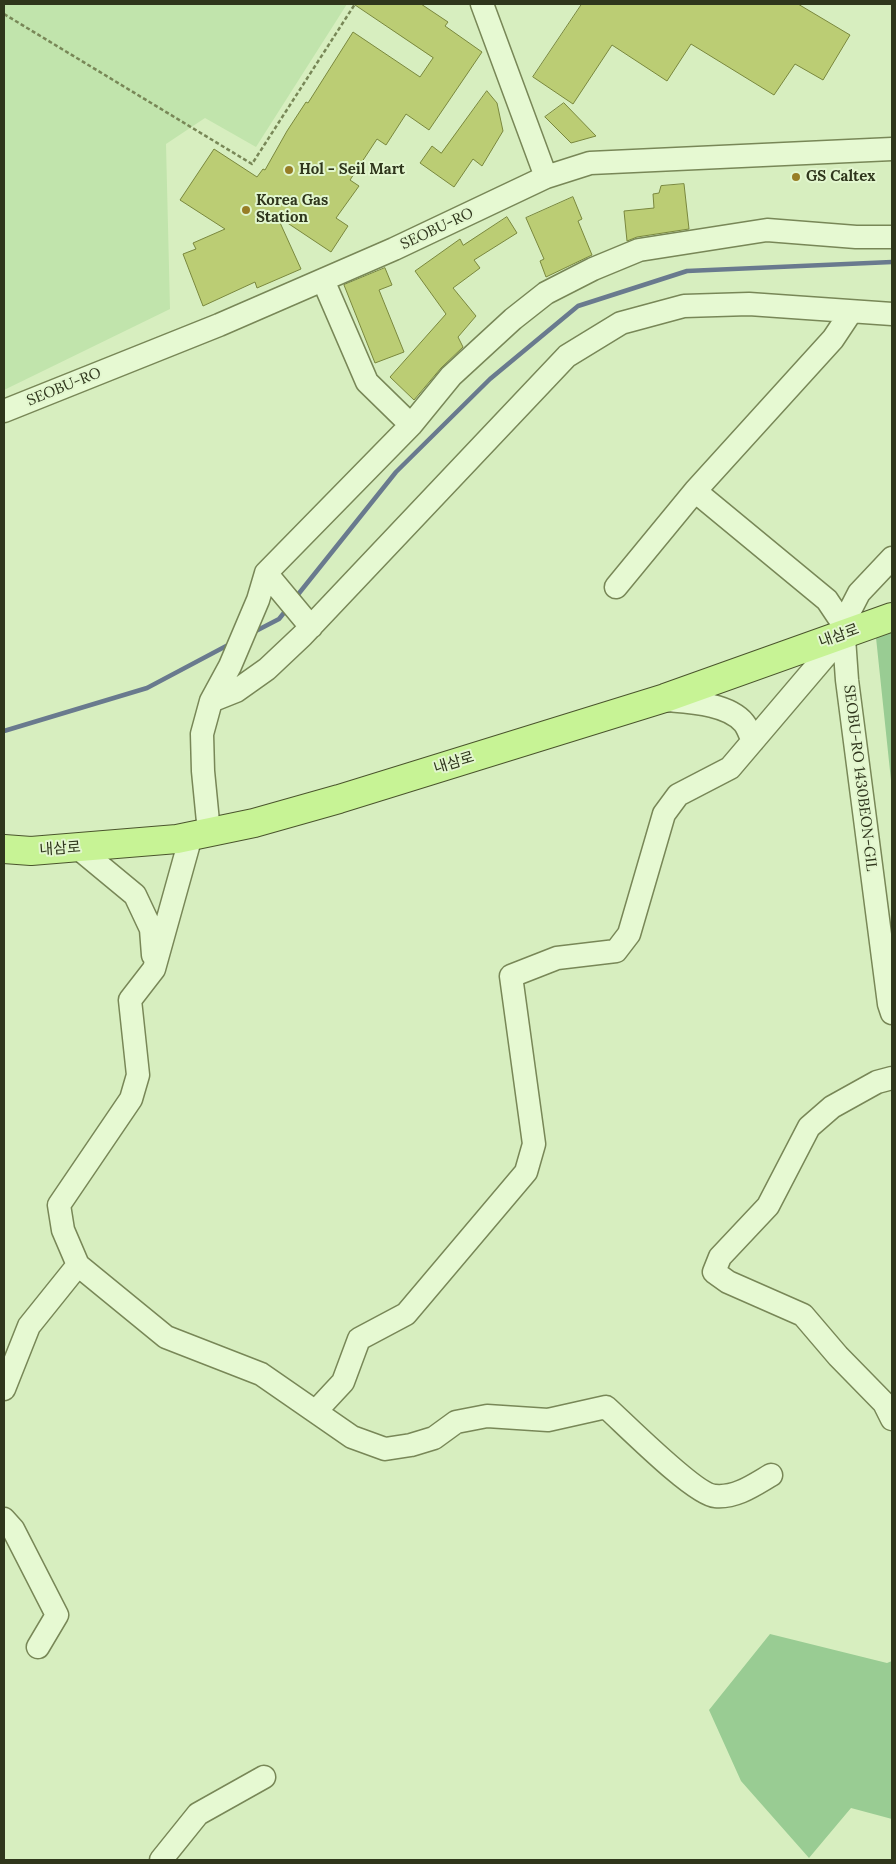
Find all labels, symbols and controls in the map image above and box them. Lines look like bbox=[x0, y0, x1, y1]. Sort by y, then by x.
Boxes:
place label: Hol - Seil Mart bbox=[299, 161, 405, 179]
marker: Hol - Seil Mart bbox=[283, 164, 295, 176]
place label: GS Caltex bbox=[806, 168, 876, 186]
marker: GS Caltex bbox=[790, 171, 802, 183]
place label: Korea Gas Station bbox=[256, 192, 328, 227]
marker: Korea Gas Station bbox=[240, 204, 252, 216]
street label: SEOBU-RO bbox=[398, 204, 476, 254]
street label: SEOBU-RO bbox=[24, 364, 104, 410]
street label: 내삼로 bbox=[816, 620, 862, 652]
street label: SEOBU-RO 1430BEON-GIL bbox=[840, 684, 880, 872]
street label: 내삼로 bbox=[432, 748, 476, 778]
street label: 내삼로 bbox=[39, 839, 81, 859]

